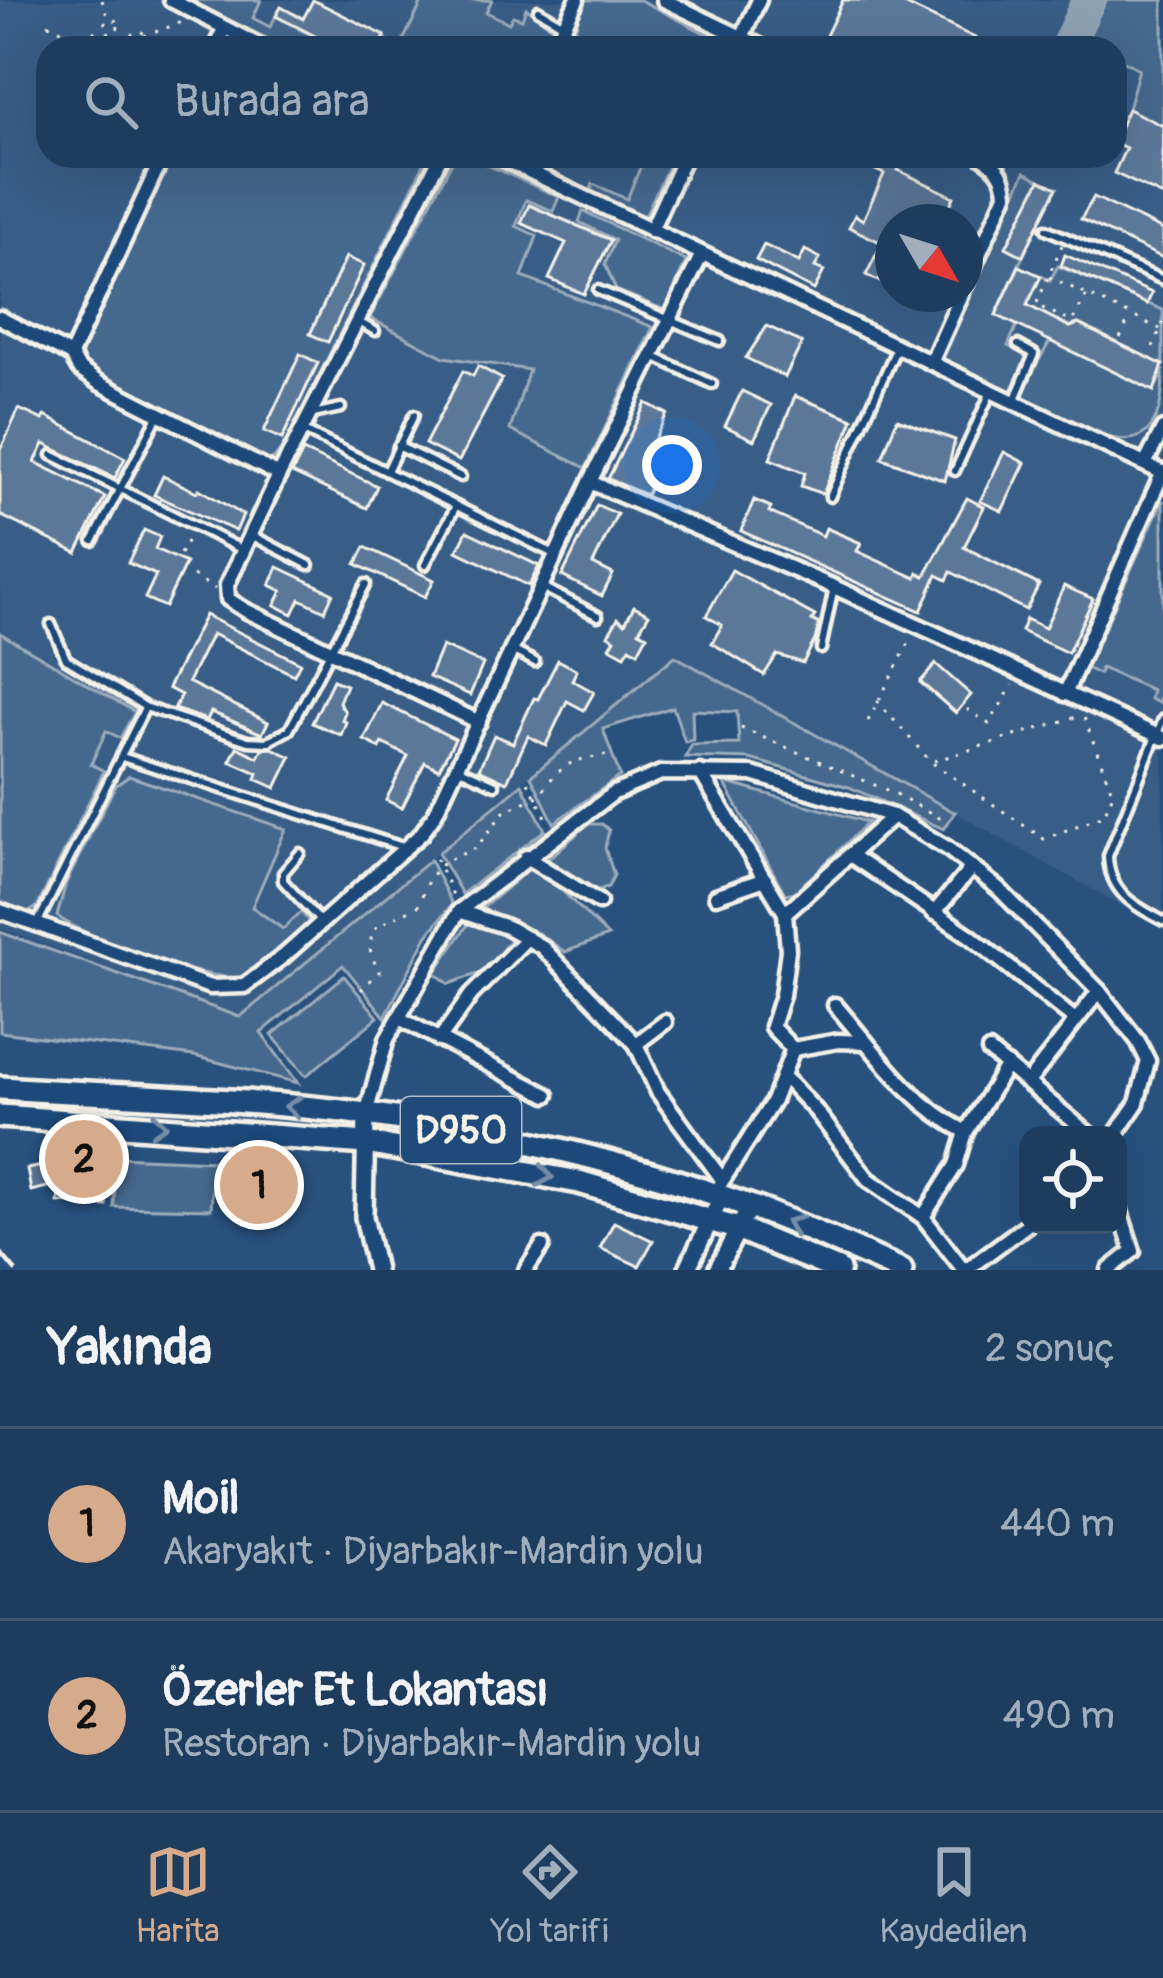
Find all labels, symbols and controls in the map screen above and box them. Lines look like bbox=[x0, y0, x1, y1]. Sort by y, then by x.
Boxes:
search box bbox=[36, 36, 1127, 168]
icon: search bbox=[78, 69, 144, 135]
text: Burada ara bbox=[174, 74, 370, 130]
north arrow bbox=[875, 204, 983, 312]
your location bbox=[642, 435, 702, 495]
one-way arrow bbox=[283, 1095, 302, 1120]
road number: D950 bbox=[401, 1097, 521, 1163]
one-way arrow bbox=[150, 1112, 169, 1137]
pin: 2 bbox=[45, 1114, 123, 1204]
map controls bbox=[1019, 1126, 1127, 1234]
button: locate bbox=[1019, 1126, 1127, 1234]
pin: 1 bbox=[220, 1140, 298, 1230]
one-way arrow bbox=[535, 1162, 555, 1188]
one-way arrow bbox=[784, 1214, 805, 1238]
text: Yakında bbox=[48, 1316, 212, 1380]
text: 2 sonuç bbox=[985, 1324, 1115, 1373]
text: Moil bbox=[162, 1471, 240, 1527]
text: 1 bbox=[79, 1499, 95, 1548]
text: 440 m bbox=[1000, 1499, 1115, 1548]
text: Akaryakıt · Diyarbakır-Mardin yolu bbox=[162, 1527, 704, 1576]
text: Özerler Et Lokantası bbox=[162, 1663, 548, 1719]
text: 2 bbox=[76, 1691, 98, 1740]
text: 490 m bbox=[1003, 1691, 1115, 1740]
text: Restoran · Diyarbakır-Mardin yolu bbox=[162, 1719, 702, 1768]
tab: Harita bbox=[135, 1839, 220, 1952]
tab: Yol tarifi bbox=[491, 1839, 609, 1952]
tab: Kaydedilen bbox=[880, 1839, 1028, 1952]

